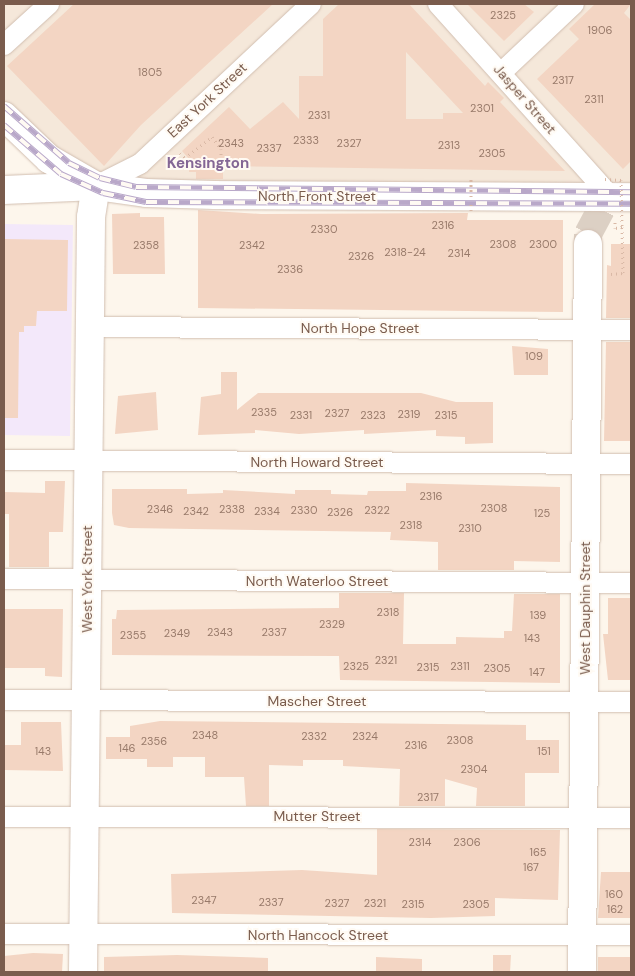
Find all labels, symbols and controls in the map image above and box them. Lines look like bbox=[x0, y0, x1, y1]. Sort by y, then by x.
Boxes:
house number: 2325 bbox=[490, 8, 516, 22]
house number: 1906 bbox=[588, 23, 612, 37]
street label: East York Street bbox=[164, 59, 250, 141]
street label: Jasper Street bbox=[490, 61, 560, 137]
house number: 1805 bbox=[138, 65, 162, 79]
house number: 2317 bbox=[552, 73, 574, 87]
house number: 2311 bbox=[584, 92, 604, 106]
house number: 2301 bbox=[470, 101, 494, 115]
house number: 2331 bbox=[308, 108, 330, 122]
house number: 2333 bbox=[293, 133, 319, 147]
house number: 2343 bbox=[218, 136, 244, 150]
house number: 2327 bbox=[337, 136, 361, 150]
house number: 2313 bbox=[438, 138, 460, 152]
house number: 2337 bbox=[256, 141, 282, 155]
house number: 2305 bbox=[478, 146, 506, 160]
district label: Kensington bbox=[167, 155, 249, 173]
street label: North Front Street bbox=[258, 188, 376, 204]
house number: 2316 bbox=[432, 218, 454, 232]
house number: 2330 bbox=[311, 222, 337, 236]
house number: 2308 bbox=[489, 237, 517, 251]
house number: 2300 bbox=[529, 237, 557, 251]
house number: 2358 bbox=[133, 238, 159, 252]
house number: 2342 bbox=[239, 238, 265, 252]
house number: 2318-24 bbox=[384, 245, 426, 259]
house number: 2314 bbox=[448, 246, 470, 260]
house number: 2326 bbox=[348, 249, 374, 263]
house number: 2336 bbox=[277, 262, 303, 276]
street label: North Hope Street bbox=[301, 320, 419, 336]
house number: 109 bbox=[525, 349, 543, 363]
house number: 2335 bbox=[251, 405, 277, 419]
house number: 2327 bbox=[325, 406, 349, 420]
house number: 2319 bbox=[398, 407, 420, 421]
house number: 2331 bbox=[290, 408, 312, 422]
house number: 2323 bbox=[360, 408, 386, 422]
house number: 2315 bbox=[435, 408, 457, 422]
street label: North Howard Street bbox=[250, 454, 384, 470]
house number: 2316 bbox=[420, 489, 442, 503]
house number: 2308 bbox=[480, 501, 508, 515]
house number: 2346 bbox=[147, 502, 173, 516]
house number: 2338 bbox=[219, 502, 245, 516]
house number: 2330 bbox=[291, 503, 317, 517]
house number: 2322 bbox=[364, 503, 390, 517]
house number: 2342 bbox=[183, 504, 209, 518]
house number: 2334 bbox=[254, 504, 280, 518]
house number: 2326 bbox=[327, 505, 353, 519]
house number: 125 bbox=[534, 506, 550, 520]
house number: 2318 bbox=[400, 518, 422, 532]
house number: 2310 bbox=[458, 521, 482, 535]
street label: West York Street bbox=[79, 525, 95, 633]
street label: West Dauphin Street bbox=[577, 541, 593, 675]
street label: North Waterloo Street bbox=[246, 573, 388, 589]
house number: 2318 bbox=[377, 605, 399, 619]
house number: 139 bbox=[530, 608, 546, 622]
house number: 2329 bbox=[319, 617, 345, 631]
house number: 2343 bbox=[207, 625, 233, 639]
house number: 2337 bbox=[261, 625, 287, 639]
house number: 2349 bbox=[164, 626, 190, 640]
house number: 2355 bbox=[120, 628, 146, 642]
house number: 143 bbox=[524, 631, 540, 645]
house number: 2321 bbox=[375, 653, 397, 667]
house number: 2325 bbox=[343, 659, 369, 673]
house number: 2311 bbox=[450, 659, 470, 673]
house number: 2315 bbox=[417, 660, 439, 674]
house number: 2305 bbox=[483, 661, 511, 675]
house number: 147 bbox=[529, 665, 545, 679]
street label: Mascher Street bbox=[267, 693, 367, 709]
house number: 2348 bbox=[192, 728, 218, 742]
house number: 2332 bbox=[301, 729, 327, 743]
house number: 2324 bbox=[352, 729, 378, 743]
house number: 2308 bbox=[446, 733, 474, 747]
house number: 2356 bbox=[141, 734, 167, 748]
house number: 2316 bbox=[405, 738, 427, 752]
house number: 146 bbox=[118, 741, 136, 755]
house number: 143 bbox=[35, 744, 51, 758]
house number: 151 bbox=[537, 744, 551, 758]
house number: 2304 bbox=[460, 762, 488, 776]
house number: 2317 bbox=[417, 790, 439, 804]
street label: Mutter Street bbox=[273, 808, 361, 824]
house number: 2314 bbox=[409, 835, 431, 849]
house number: 2306 bbox=[453, 835, 481, 849]
house number: 165 bbox=[530, 845, 546, 859]
house number: 167 bbox=[523, 860, 539, 874]
house number: 160 bbox=[605, 887, 623, 901]
house number: 2347 bbox=[191, 893, 217, 907]
house number: 2337 bbox=[258, 895, 284, 909]
house number: 2327 bbox=[325, 896, 349, 910]
house number: 2321 bbox=[364, 896, 386, 910]
house number: 2315 bbox=[402, 897, 424, 911]
house number: 2305 bbox=[462, 897, 490, 911]
house number: 162 bbox=[607, 902, 623, 916]
street label: North Hancock Street bbox=[248, 927, 388, 943]

